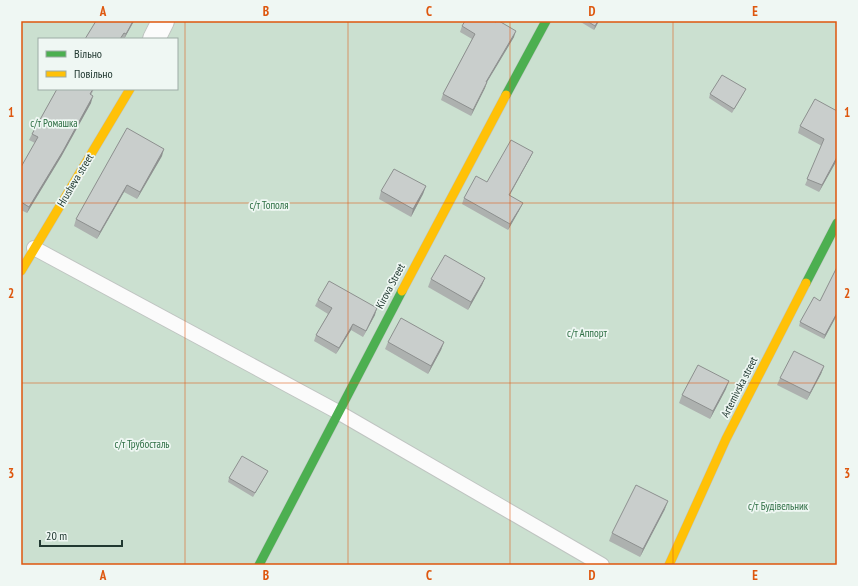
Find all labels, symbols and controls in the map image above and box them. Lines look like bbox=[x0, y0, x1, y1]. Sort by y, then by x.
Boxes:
text: A bbox=[99, 3, 107, 20]
text: B bbox=[263, 3, 269, 20]
text: C bbox=[426, 3, 432, 20]
text: D bbox=[589, 3, 596, 20]
text: E bbox=[752, 3, 758, 20]
legend bbox=[38, 38, 178, 90]
text: Вільно bbox=[74, 46, 102, 61]
text: Повільно bbox=[74, 66, 113, 81]
text: 1 bbox=[8, 104, 14, 121]
text: 1 bbox=[844, 104, 850, 121]
park label: с/т Ромашка bbox=[30, 116, 78, 130]
street label: Hrusheva street bbox=[54, 151, 96, 209]
park label: с/т Тополя bbox=[249, 198, 289, 212]
street label: Kirova Street bbox=[372, 261, 408, 311]
text: 2 bbox=[8, 285, 14, 302]
text: 2 bbox=[844, 285, 850, 302]
park label: с/т Аппорт bbox=[567, 326, 607, 340]
street label: Artemivska street bbox=[718, 354, 760, 420]
park label: с/т Трубосталь bbox=[114, 437, 170, 451]
text: 3 bbox=[8, 465, 14, 482]
text: 3 bbox=[844, 465, 850, 482]
park label: с/т Будівельник bbox=[748, 499, 809, 513]
scale bar bbox=[40, 522, 122, 548]
text: 20 m bbox=[46, 528, 67, 543]
text: A bbox=[99, 567, 107, 584]
text: B bbox=[263, 567, 269, 584]
text: C bbox=[426, 567, 432, 584]
text: D bbox=[589, 567, 596, 584]
text: E bbox=[752, 567, 758, 584]

